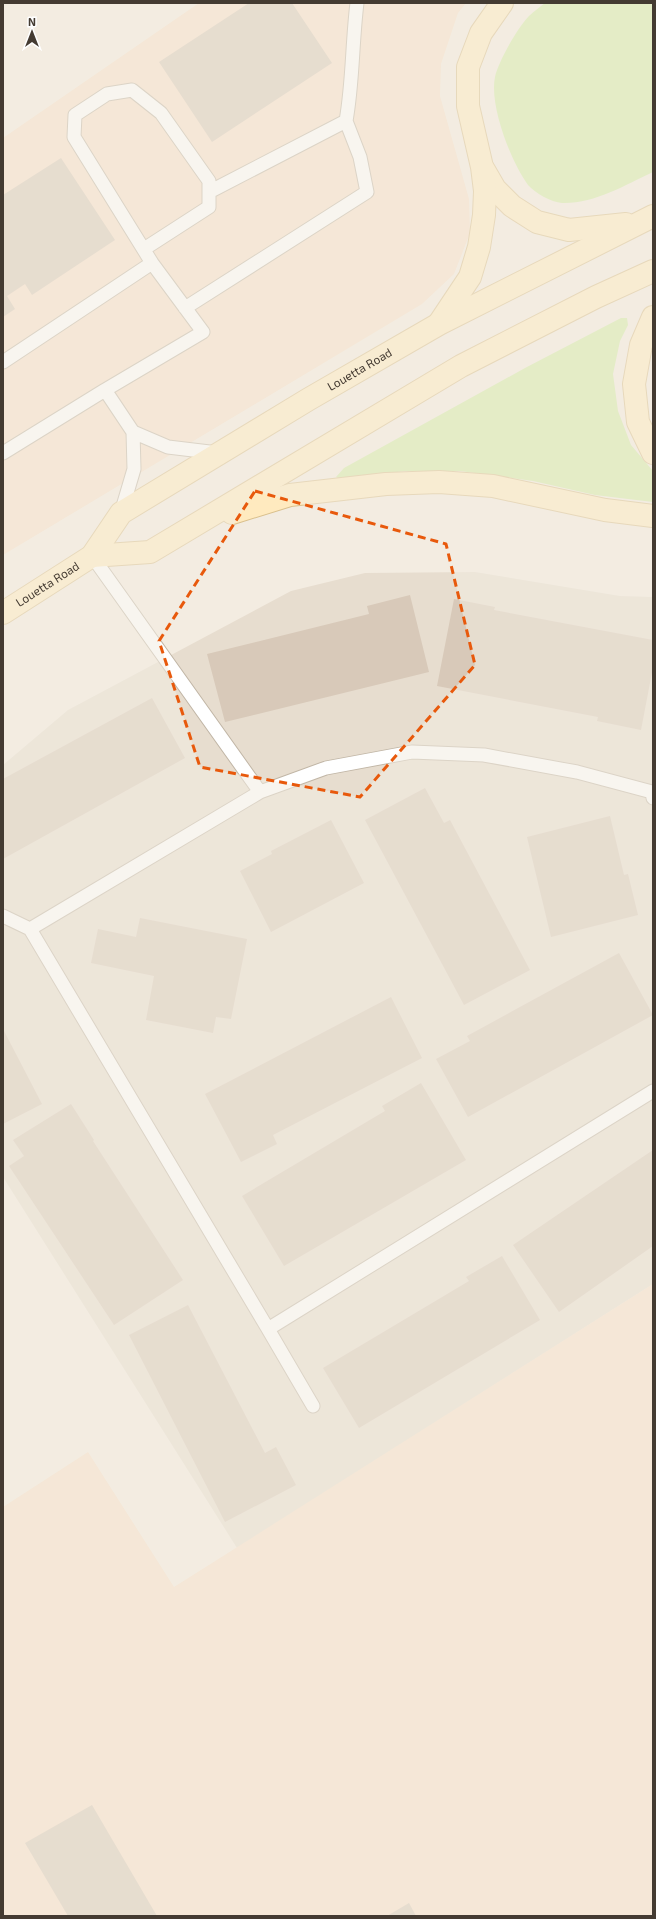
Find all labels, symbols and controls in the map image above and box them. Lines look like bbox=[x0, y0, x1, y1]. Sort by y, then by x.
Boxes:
north arrow bbox=[12, 12, 52, 52]
text: N bbox=[28, 15, 36, 28]
street label: Louetta Road bbox=[324, 345, 394, 393]
street label: Louetta Road bbox=[13, 558, 81, 609]

